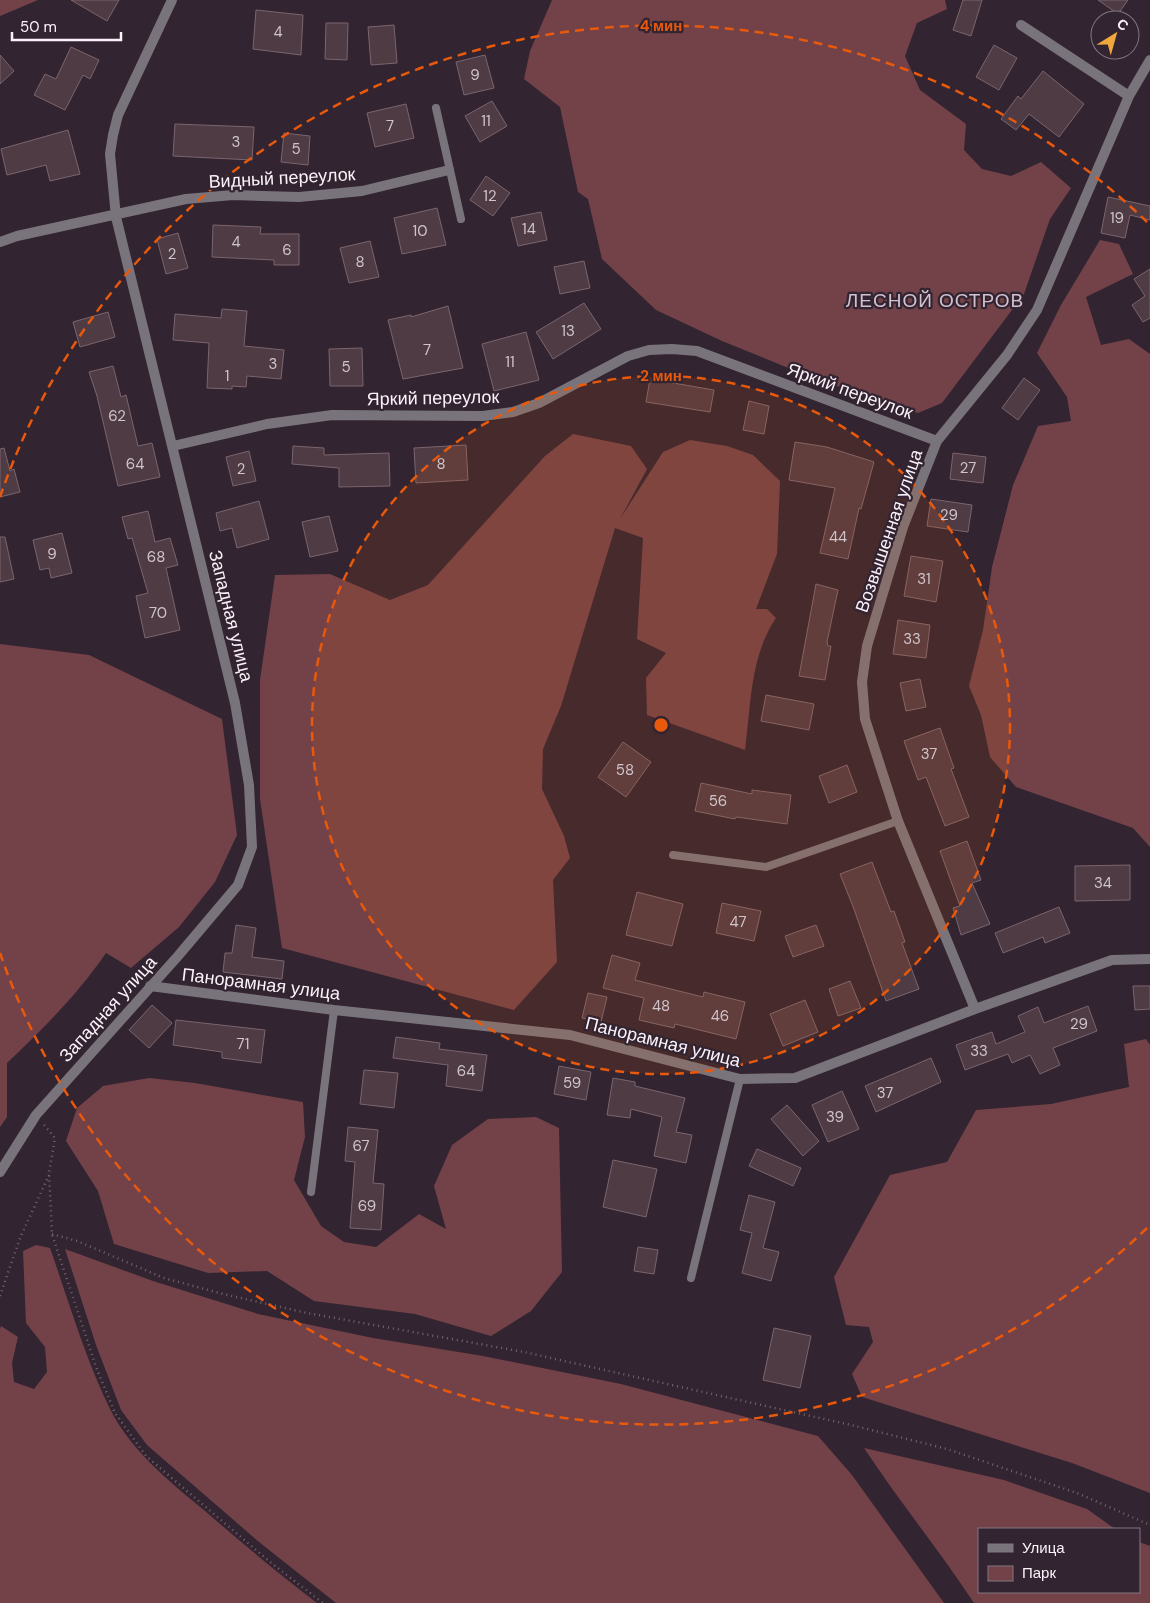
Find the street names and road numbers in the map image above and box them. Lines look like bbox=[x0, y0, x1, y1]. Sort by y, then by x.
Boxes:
street label: Видный переулок bbox=[208, 162, 356, 194]
street label: Яркий переулок bbox=[784, 357, 916, 425]
street label: Яркий переулок bbox=[367, 385, 500, 411]
street label: Возвышенная улица bbox=[850, 445, 928, 616]
street label: Западная улица bbox=[203, 548, 259, 685]
street label: Западная улица bbox=[54, 950, 163, 1067]
street label: Панорамная улица bbox=[180, 962, 342, 1006]
street label: Панорамная улица bbox=[583, 1011, 744, 1073]

